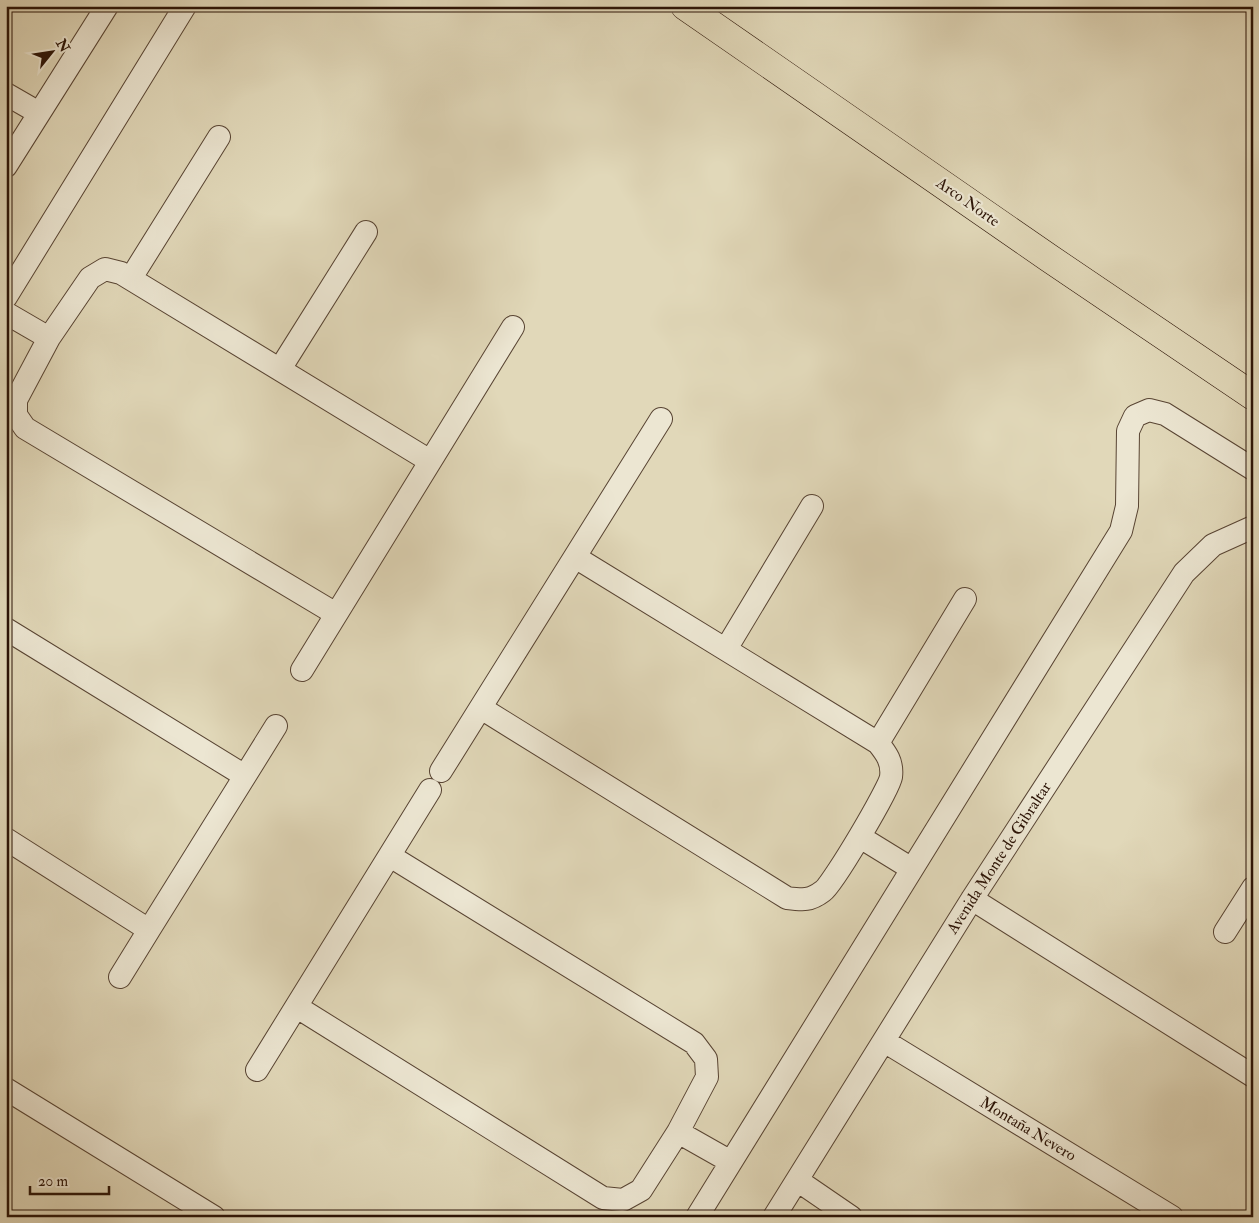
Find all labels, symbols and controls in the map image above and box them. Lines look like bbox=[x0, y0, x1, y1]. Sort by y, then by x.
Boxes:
north arrow bbox=[28, 28, 78, 78]
text: N bbox=[52, 35, 74, 56]
street label: Arco Norte bbox=[932, 172, 1004, 231]
street label: Avenida Monte de Gibraltar bbox=[942, 778, 1056, 939]
street label: Montaña Nevero bbox=[976, 1092, 1080, 1166]
scale bar bbox=[30, 1163, 109, 1195]
text: 20 m bbox=[38, 1172, 68, 1191]

